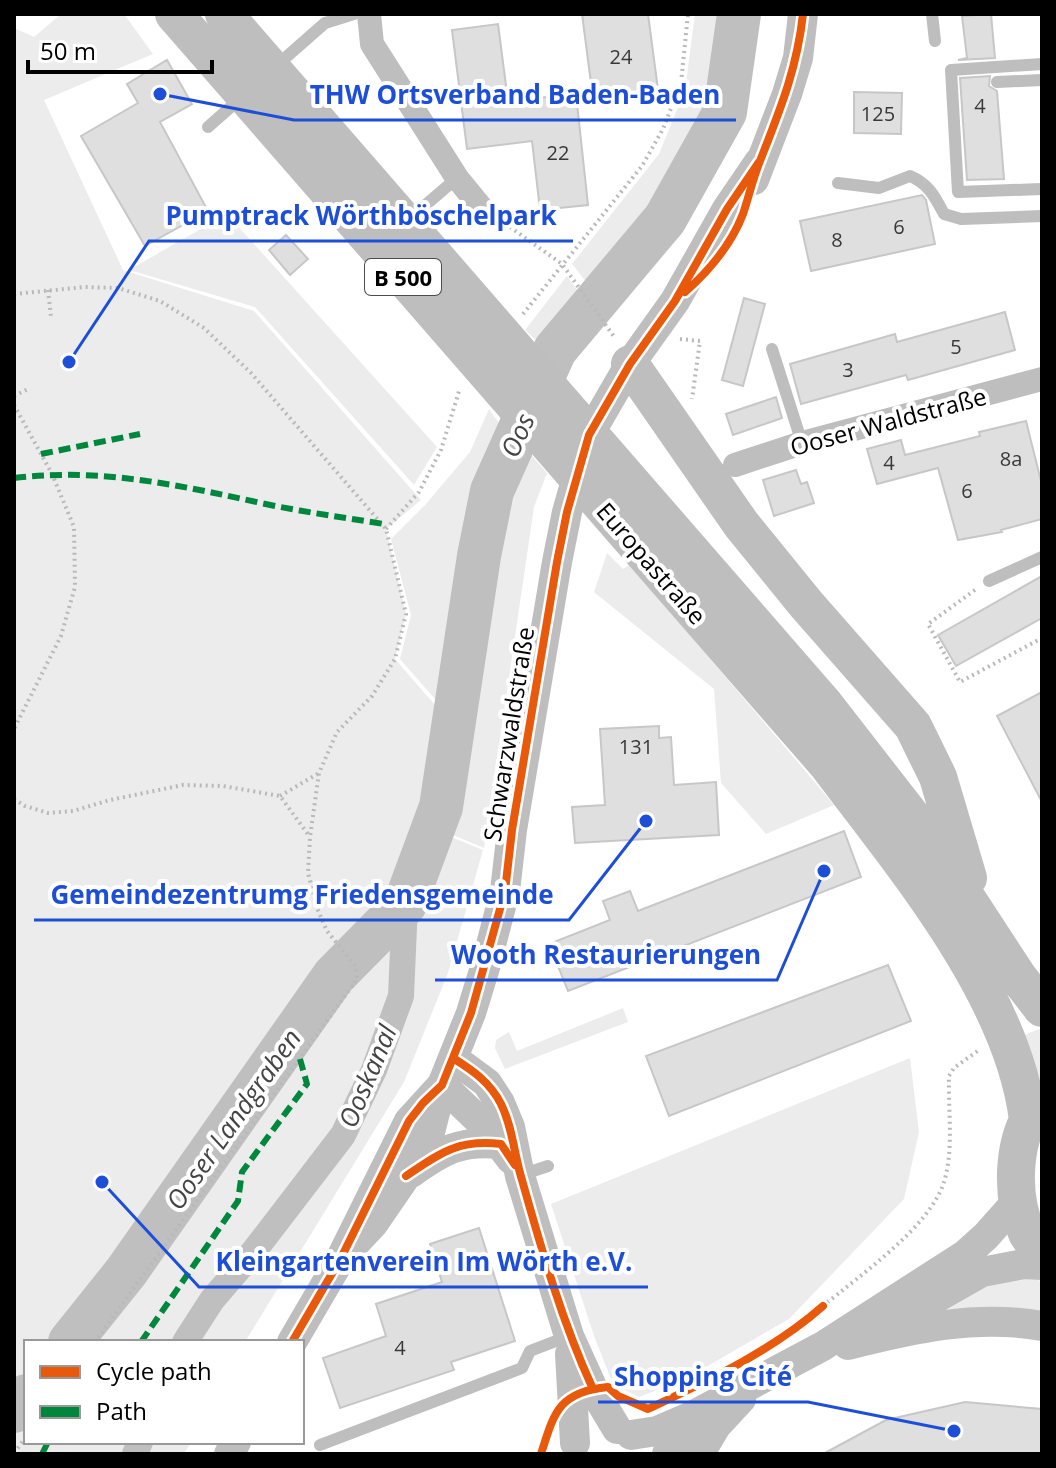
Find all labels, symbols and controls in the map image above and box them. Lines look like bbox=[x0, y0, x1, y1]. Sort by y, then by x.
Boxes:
scale bar bbox=[28, 24, 212, 74]
text: 50 m bbox=[40, 34, 96, 67]
house number: 24 bbox=[610, 43, 633, 70]
callout: THW Ortsverband Baden-Baden bbox=[294, 70, 736, 120]
text: THW Ortsverband Baden-Baden bbox=[310, 76, 720, 112]
house number: 4 bbox=[974, 92, 986, 119]
house number: 125 bbox=[861, 100, 895, 127]
house number: 22 bbox=[547, 139, 569, 166]
callout: Pumptrack Wörthböschelpark bbox=[149, 191, 573, 241]
text: Pumptrack Wörthböschelpark bbox=[165, 197, 557, 233]
house number: 6 bbox=[893, 213, 905, 240]
house number: 8 bbox=[831, 226, 843, 253]
road number: B 500 bbox=[365, 259, 441, 295]
house number: 5 bbox=[950, 333, 962, 360]
house number: 3 bbox=[842, 356, 854, 383]
street label: Ooser Waldstraße bbox=[786, 379, 990, 463]
water label: Oos bbox=[491, 407, 543, 463]
house number: 8a bbox=[1000, 445, 1022, 472]
house number: 4 bbox=[883, 449, 895, 476]
house number: 6 bbox=[961, 477, 973, 504]
street label: Europastraße bbox=[590, 495, 714, 631]
street label: Schwarzwaldstraße bbox=[475, 624, 541, 844]
house number: 131 bbox=[619, 733, 653, 760]
callout: Gemeindezentrumg Friedensgemeinde bbox=[34, 870, 569, 920]
text: Gemeindezentrumg Friedensgemeinde bbox=[50, 876, 554, 912]
callout: Wooth Restaurierungen bbox=[435, 930, 777, 980]
text: Wooth Restaurierungen bbox=[451, 936, 761, 972]
water label: Ooskanal bbox=[329, 1018, 405, 1133]
water label: Ooser Landgraben bbox=[157, 1021, 309, 1217]
callout: Kleingartenverein Im Wörth e.V. bbox=[199, 1237, 648, 1287]
text: Kleingartenverein Im Wörth e.V. bbox=[216, 1243, 632, 1279]
house number: 4 bbox=[394, 1334, 406, 1361]
legend bbox=[24, 1340, 304, 1444]
callout: Shopping Cité bbox=[598, 1352, 808, 1402]
text: Cycle path bbox=[96, 1354, 212, 1387]
text: Shopping Cité bbox=[614, 1358, 792, 1394]
text: Path bbox=[96, 1394, 147, 1427]

